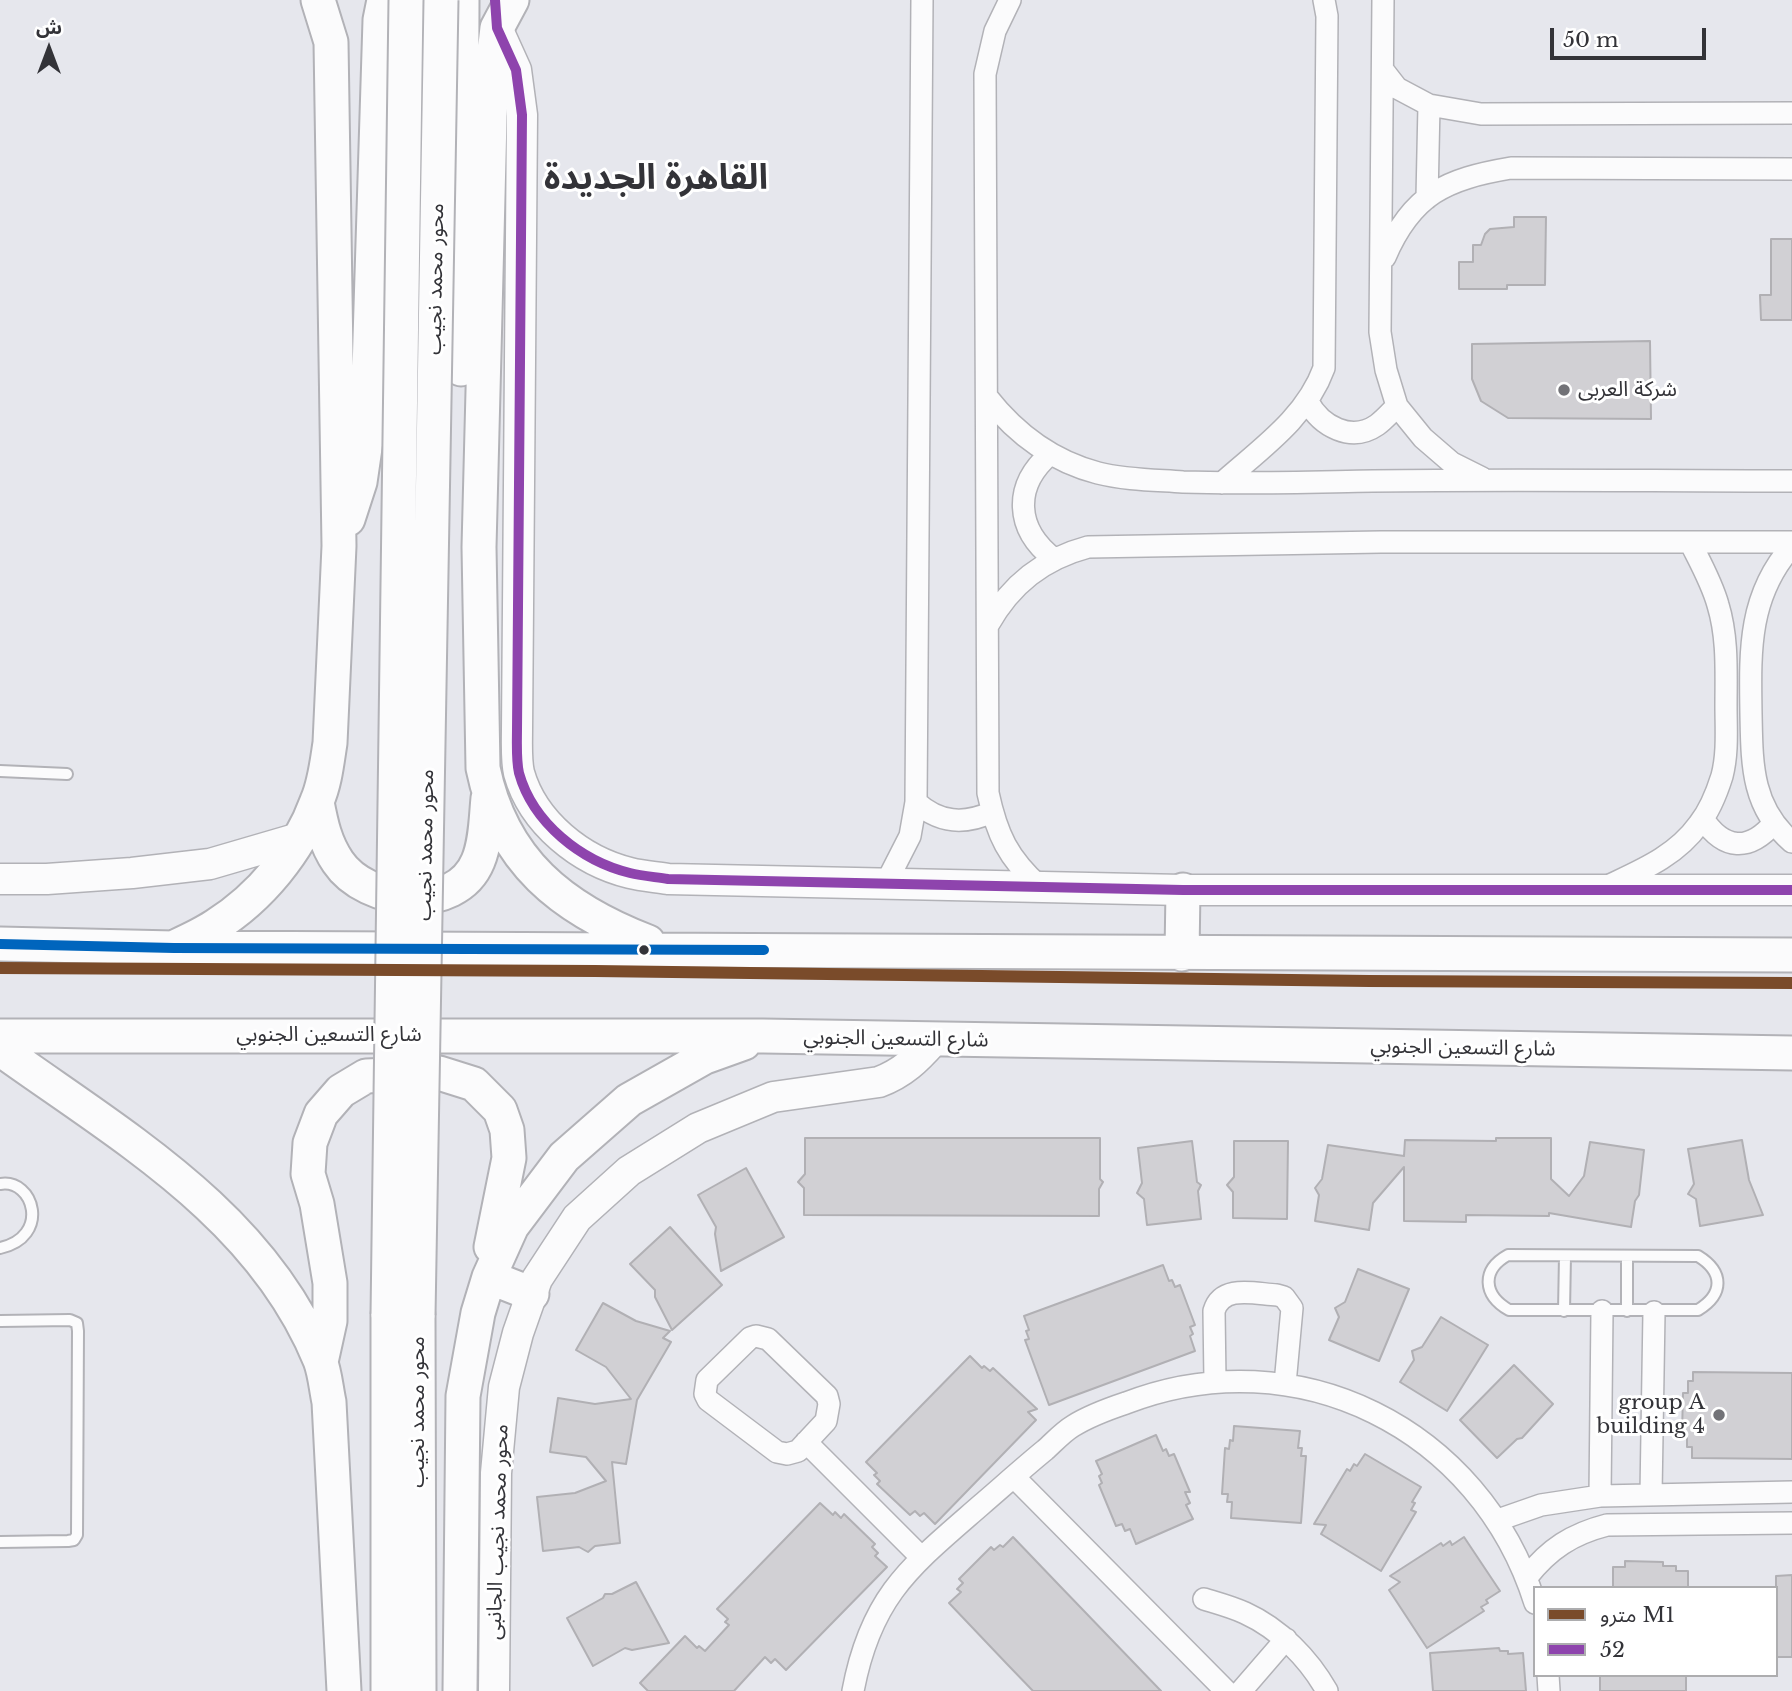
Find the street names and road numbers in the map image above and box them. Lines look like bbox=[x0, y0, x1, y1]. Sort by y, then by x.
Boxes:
street label: محور محمد نجيب bbox=[422, 203, 450, 355]
street label: محور محمد نجيب bbox=[412, 769, 440, 921]
street label: شارع التسعين الجنوبي bbox=[236, 1022, 422, 1048]
street label: شارع التسعين الجنوبي bbox=[803, 1025, 989, 1053]
street label: شارع التسعين الجنوبي bbox=[1370, 1034, 1556, 1062]
street label: محور محمد نجيب bbox=[405, 1336, 431, 1488]
street label: محور محمد نجيب الجانبى bbox=[482, 1424, 514, 1640]

